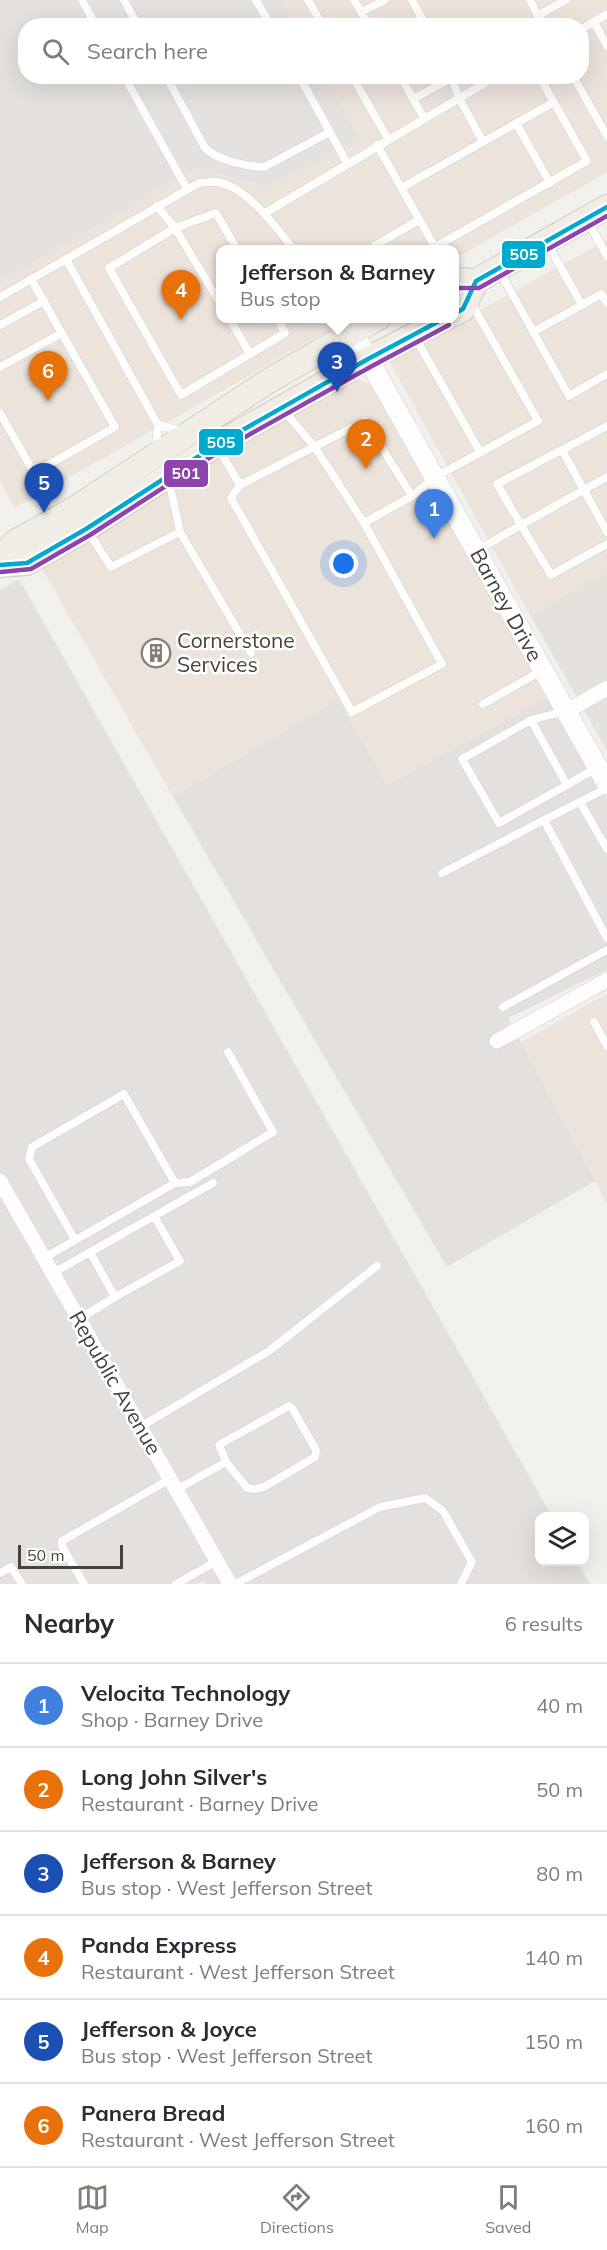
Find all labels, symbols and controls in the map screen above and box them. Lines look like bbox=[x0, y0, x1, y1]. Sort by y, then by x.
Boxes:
search box bbox=[18, 18, 589, 84]
icon: search bbox=[39, 35, 72, 68]
text: Search here bbox=[87, 37, 208, 65]
line badge: 505 bbox=[501, 240, 546, 269]
text: 505 bbox=[510, 244, 539, 264]
popup bbox=[216, 245, 459, 323]
text: Jefferson & Barney bbox=[240, 258, 435, 286]
pin: 4 bbox=[162, 270, 201, 320]
text: Bus stop bbox=[240, 286, 320, 311]
pin: 3 bbox=[318, 342, 356, 392]
pin: 6 bbox=[28, 352, 68, 401]
pin: 2 bbox=[346, 420, 386, 469]
line badge: 505 bbox=[198, 428, 244, 456]
text: 505 bbox=[207, 432, 236, 452]
line badge: 501 bbox=[163, 459, 209, 488]
text: 501 bbox=[172, 463, 200, 483]
pin: 5 bbox=[24, 464, 63, 513]
pin: 1 bbox=[414, 490, 454, 539]
street label: Barney Drive bbox=[465, 543, 549, 666]
your location bbox=[329, 549, 358, 578]
place label: Cornerstone Services bbox=[177, 627, 295, 677]
building icon: Cornerstone Services bbox=[140, 637, 172, 669]
street label: Republic Avenue bbox=[64, 1306, 168, 1459]
map controls bbox=[535, 1512, 589, 1566]
button: layers bbox=[535, 1512, 589, 1566]
scale bar bbox=[18, 1542, 123, 1570]
text: 50 m bbox=[27, 1545, 64, 1565]
text: Nearby bbox=[24, 1607, 114, 1640]
text: 6 results bbox=[505, 1611, 583, 1636]
text: Velocita Technology bbox=[81, 1679, 290, 1707]
text: 1 bbox=[38, 1693, 50, 1718]
text: 40 m bbox=[536, 1693, 583, 1718]
text: Shop · Barney Drive bbox=[81, 1707, 263, 1732]
text: Long John Silver's bbox=[81, 1763, 267, 1791]
text: 2 bbox=[38, 1777, 50, 1802]
text: 50 m bbox=[536, 1777, 583, 1802]
text: Restaurant · Barney Drive bbox=[81, 1791, 318, 1816]
text: Jefferson & Barney bbox=[81, 1847, 276, 1875]
text: 3 bbox=[38, 1861, 50, 1886]
text: 80 m bbox=[536, 1861, 583, 1886]
text: Bus stop · West Jefferson Street bbox=[81, 1875, 372, 1900]
text: Panda Express bbox=[81, 1931, 237, 1959]
text: 4 bbox=[38, 1945, 50, 1970]
text: 140 m bbox=[524, 1945, 583, 1970]
text: Restaurant · West Jefferson Street bbox=[81, 1959, 395, 1984]
text: Jefferson & Joyce bbox=[81, 2015, 257, 2043]
text: 5 bbox=[38, 2029, 50, 2054]
text: 150 m bbox=[524, 2029, 583, 2054]
text: Bus stop · West Jefferson Street bbox=[81, 2043, 372, 2068]
text: Panera Bread bbox=[81, 2099, 225, 2127]
text: 6 bbox=[38, 2113, 50, 2138]
text: 160 m bbox=[524, 2113, 583, 2138]
text: Restaurant · West Jefferson Street bbox=[81, 2127, 395, 2152]
tab: Map bbox=[76, 2181, 109, 2237]
tab: Directions bbox=[260, 2181, 334, 2237]
tab: Saved bbox=[485, 2181, 531, 2237]

